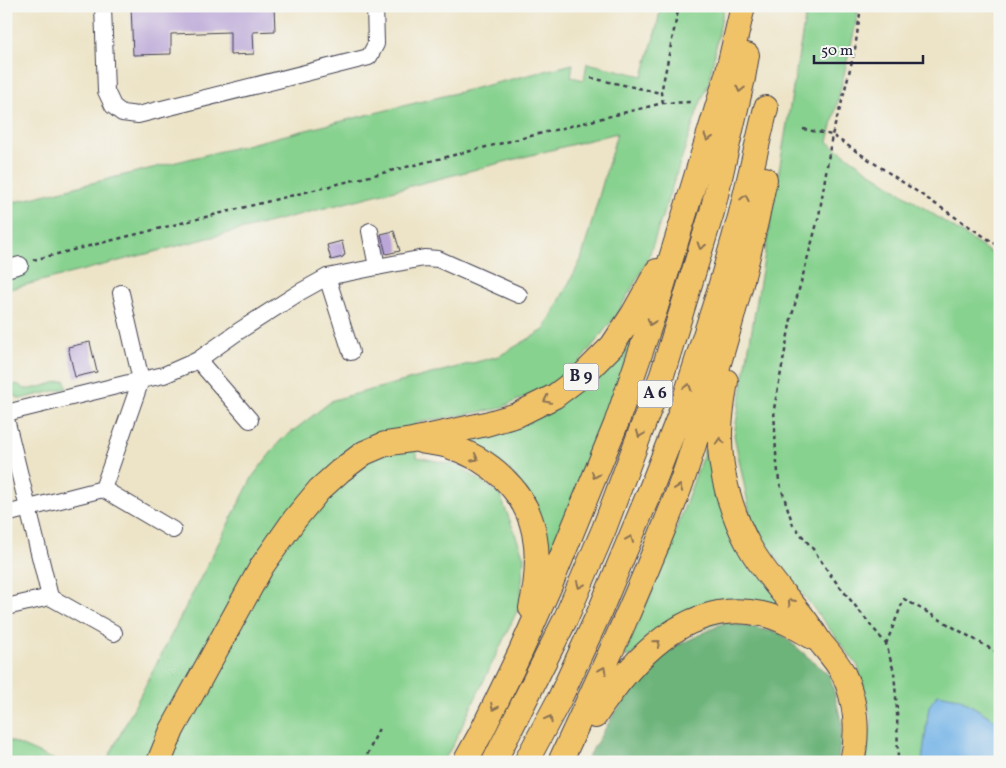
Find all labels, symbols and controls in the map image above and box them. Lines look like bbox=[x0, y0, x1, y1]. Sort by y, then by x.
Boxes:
scale bar bbox=[814, 32, 922, 64]
text: 50 m bbox=[821, 41, 853, 62]
one-way arrow bbox=[735, 84, 746, 93]
one-way arrow bbox=[703, 133, 713, 141]
one-way arrow bbox=[739, 193, 750, 202]
one-way arrow bbox=[697, 242, 707, 250]
one-way arrow bbox=[647, 318, 657, 326]
road number: B 9 bbox=[564, 364, 598, 391]
road number: A 6 bbox=[638, 380, 672, 408]
one-way arrow bbox=[683, 383, 693, 392]
one-way arrow bbox=[543, 394, 552, 404]
one-way arrow bbox=[636, 429, 646, 438]
one-way arrow bbox=[715, 437, 726, 445]
one-way arrow bbox=[470, 452, 479, 462]
one-way arrow bbox=[591, 470, 601, 479]
one-way arrow bbox=[673, 484, 683, 493]
one-way arrow bbox=[624, 535, 635, 544]
one-way arrow bbox=[576, 580, 586, 589]
one-way arrow bbox=[788, 599, 797, 608]
one-way arrow bbox=[652, 639, 661, 648]
one-way arrow bbox=[597, 666, 607, 675]
one-way arrow bbox=[490, 702, 500, 711]
one-way arrow bbox=[543, 715, 553, 724]

